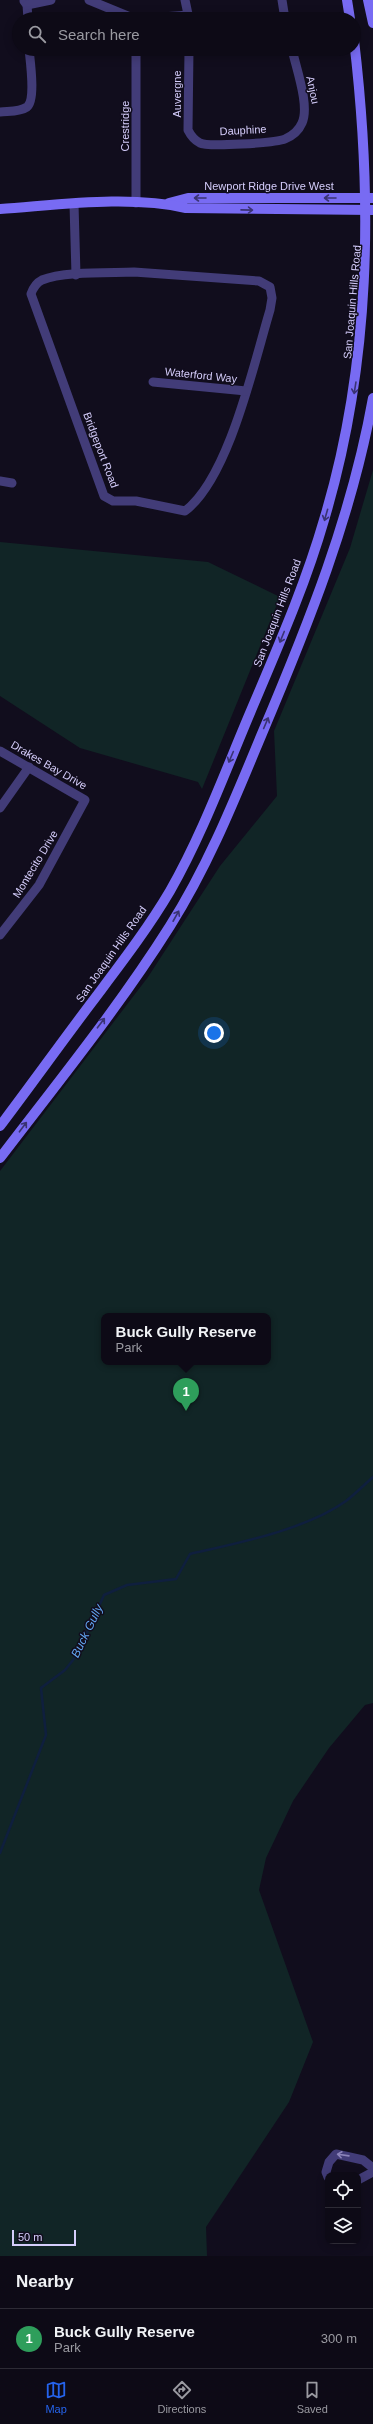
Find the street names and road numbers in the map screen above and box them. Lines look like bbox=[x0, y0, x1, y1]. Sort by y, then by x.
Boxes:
street label: Auvergne bbox=[171, 70, 183, 118]
street label: Anjou bbox=[304, 75, 322, 105]
street label: Crestridge bbox=[119, 101, 131, 151]
street label: Dauphine bbox=[219, 123, 267, 137]
street label: Newport Ridge Drive West bbox=[204, 180, 334, 192]
street label: San Joaquin Hills Road bbox=[341, 245, 363, 359]
street label: Waterford Way bbox=[164, 365, 238, 385]
street label: Bridgeport Road bbox=[81, 410, 121, 490]
street label: San Joaquin Hills Road bbox=[251, 557, 303, 669]
street label: Drakes Bay Drive bbox=[9, 738, 89, 792]
street label: Montecito Drive bbox=[10, 828, 60, 900]
street label: San Joaquin Hills Road bbox=[73, 904, 149, 1004]

